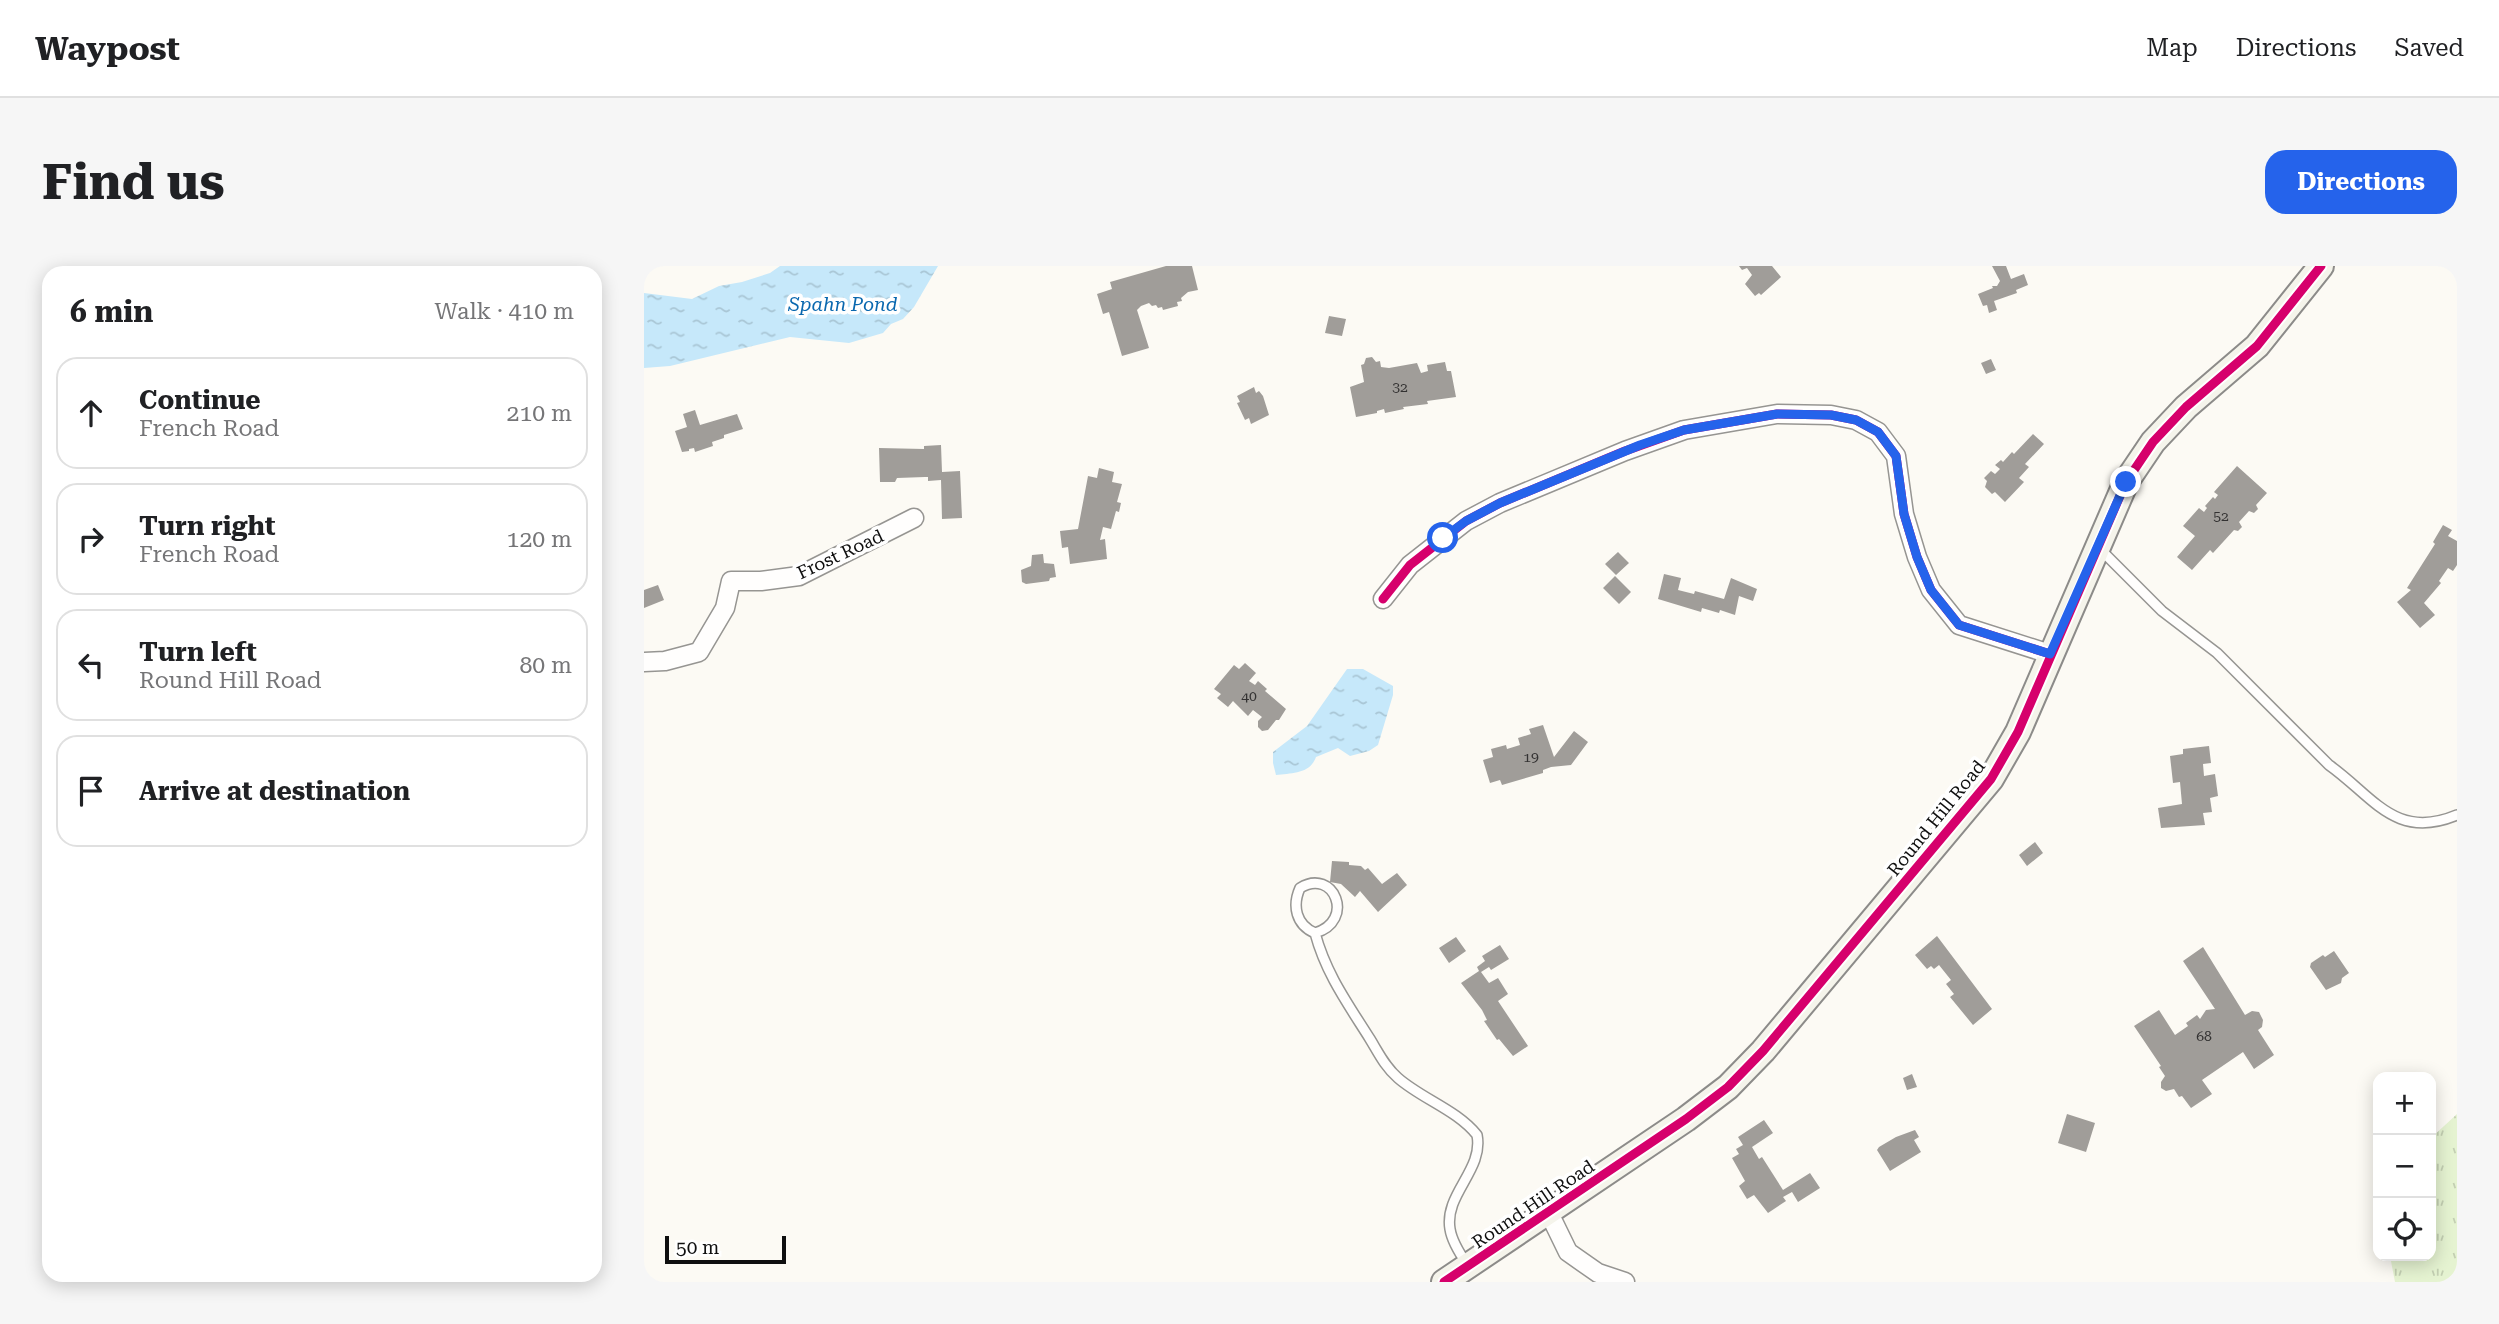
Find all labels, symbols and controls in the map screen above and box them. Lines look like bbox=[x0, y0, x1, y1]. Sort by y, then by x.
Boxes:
text: Waypost bbox=[35, 29, 180, 68]
text: Map bbox=[2146, 34, 2198, 62]
text: Directions bbox=[2236, 34, 2356, 62]
text: Saved bbox=[2394, 34, 2464, 62]
button: Directions bbox=[2265, 150, 2457, 214]
text: Find us bbox=[42, 154, 225, 211]
water label: Spahn Pond bbox=[787, 293, 898, 316]
text: 6 min bbox=[70, 294, 153, 329]
text: Walk · 410 m bbox=[435, 298, 574, 325]
house number: 32 bbox=[1392, 379, 1408, 395]
text: Continue bbox=[139, 385, 261, 415]
icon: ahead bbox=[72, 394, 110, 432]
text: 210 m bbox=[507, 400, 572, 427]
text: French Road bbox=[139, 415, 279, 442]
route end bbox=[2110, 466, 2141, 497]
house number: 52 bbox=[2213, 508, 2229, 524]
text: Turn right bbox=[139, 511, 275, 541]
icon: right bbox=[72, 520, 110, 558]
route start bbox=[1427, 522, 1458, 553]
street label: Frost Road bbox=[793, 525, 887, 583]
text: 120 m bbox=[507, 526, 572, 553]
text: French Road bbox=[139, 541, 279, 568]
text: Turn left bbox=[139, 637, 257, 667]
icon: left bbox=[72, 646, 110, 684]
text: 80 m bbox=[519, 652, 572, 679]
text: Round Hill Road bbox=[139, 667, 322, 694]
house number: 40 bbox=[1241, 688, 1257, 704]
house number: 19 bbox=[1523, 749, 1539, 765]
street label: Round Hill Road bbox=[1883, 756, 1989, 880]
icon: arrive bbox=[72, 772, 110, 810]
text: Arrive at destination bbox=[139, 776, 410, 806]
house number: 68 bbox=[2196, 1028, 2212, 1044]
map controls bbox=[2373, 1072, 2436, 1261]
button: + bbox=[2373, 1072, 2436, 1135]
button: − bbox=[2373, 1135, 2436, 1198]
street label: Round Hill Road bbox=[1468, 1155, 1598, 1253]
button: locate bbox=[2373, 1198, 2436, 1261]
scale bar bbox=[665, 1233, 786, 1265]
text: 50 m bbox=[676, 1236, 719, 1259]

